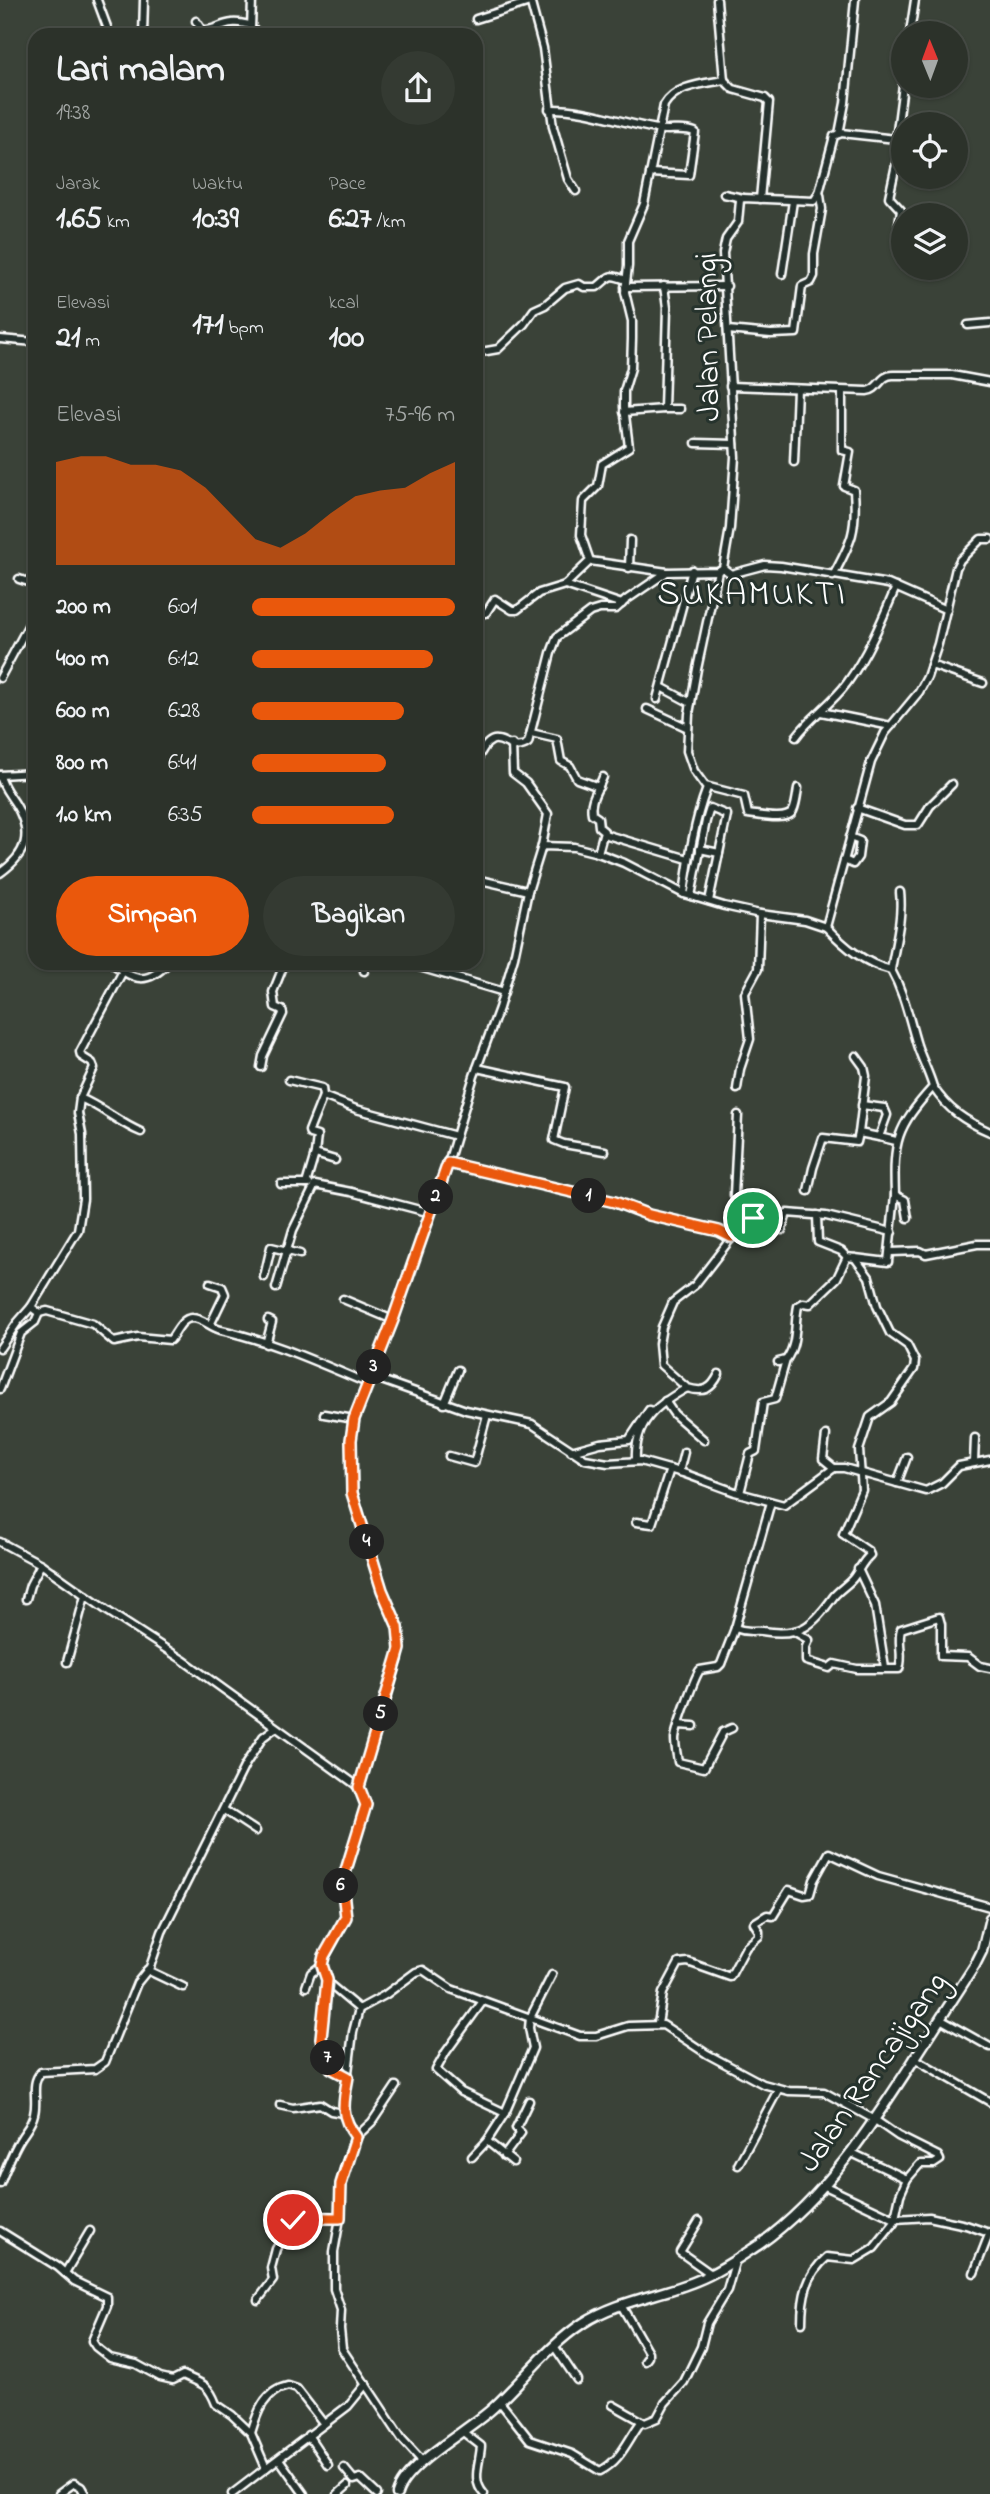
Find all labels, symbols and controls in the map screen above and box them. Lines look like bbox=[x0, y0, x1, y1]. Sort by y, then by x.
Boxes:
north arrow bbox=[891, 21, 968, 98]
map controls bbox=[891, 21, 968, 280]
text: Lari malam bbox=[56, 43, 225, 99]
button: share bbox=[381, 51, 455, 125]
text: 19:38 bbox=[56, 97, 90, 130]
button: locate bbox=[891, 112, 968, 189]
text: Jarak bbox=[56, 171, 100, 198]
text: Waktu bbox=[192, 171, 243, 198]
text: Pace bbox=[329, 171, 366, 198]
text: 1.65 bbox=[56, 198, 102, 242]
text: 10:39 bbox=[192, 198, 239, 242]
text: 6:27 bbox=[329, 198, 372, 242]
button: layers bbox=[891, 203, 968, 280]
text: km bbox=[102, 209, 130, 236]
text: /km bbox=[372, 209, 405, 236]
street label: Jalan Pelangi bbox=[685, 252, 734, 422]
text: Elevasi bbox=[56, 290, 110, 317]
text: kcal bbox=[329, 290, 359, 317]
text: 171 bbox=[192, 304, 224, 348]
text: bpm bbox=[224, 315, 264, 342]
text: 21 bbox=[56, 317, 80, 361]
text: 100 bbox=[329, 317, 364, 361]
text: m bbox=[80, 328, 100, 355]
text: Elevasi bbox=[56, 399, 121, 432]
text: 75–96 m bbox=[385, 399, 455, 432]
district label: SUKAMUKTI bbox=[657, 570, 847, 621]
text: 200 m bbox=[56, 591, 111, 624]
text: 6:01 bbox=[168, 591, 197, 624]
text: 400 m bbox=[56, 643, 109, 676]
text: 6:12 bbox=[168, 643, 199, 676]
text: 600 m bbox=[56, 695, 110, 728]
text: 6:28 bbox=[168, 695, 200, 728]
text: 800 m bbox=[56, 747, 108, 780]
text: 6:41 bbox=[168, 747, 197, 780]
text: 1.0 km bbox=[56, 799, 112, 832]
text: 6:35 bbox=[168, 799, 203, 832]
button: Simpan bbox=[56, 876, 249, 956]
button: Bagikan bbox=[263, 876, 455, 956]
pin: 1 bbox=[572, 1178, 606, 1214]
pin: 2 bbox=[418, 1180, 453, 1214]
text: 1 bbox=[585, 1182, 592, 1209]
text: 2 bbox=[431, 1183, 440, 1210]
pin bbox=[723, 1188, 783, 1248]
icon: arrive bbox=[734, 1199, 772, 1237]
pin: 3 bbox=[356, 1350, 392, 1384]
text: 3 bbox=[370, 1353, 377, 1380]
pin: 4 bbox=[350, 1524, 384, 1560]
text: 4 bbox=[363, 1528, 370, 1555]
pin: 5 bbox=[364, 1696, 398, 1732]
text: 5 bbox=[375, 1700, 386, 1727]
pin: 6 bbox=[324, 1868, 358, 1904]
text: 6 bbox=[336, 1872, 345, 1899]
street label: Jalan Rancajigang bbox=[787, 1963, 961, 2183]
pin: 7 bbox=[310, 2040, 346, 2076]
text: 7 bbox=[324, 2044, 331, 2071]
pin bbox=[263, 2190, 323, 2250]
icon: check bbox=[274, 2201, 312, 2239]

